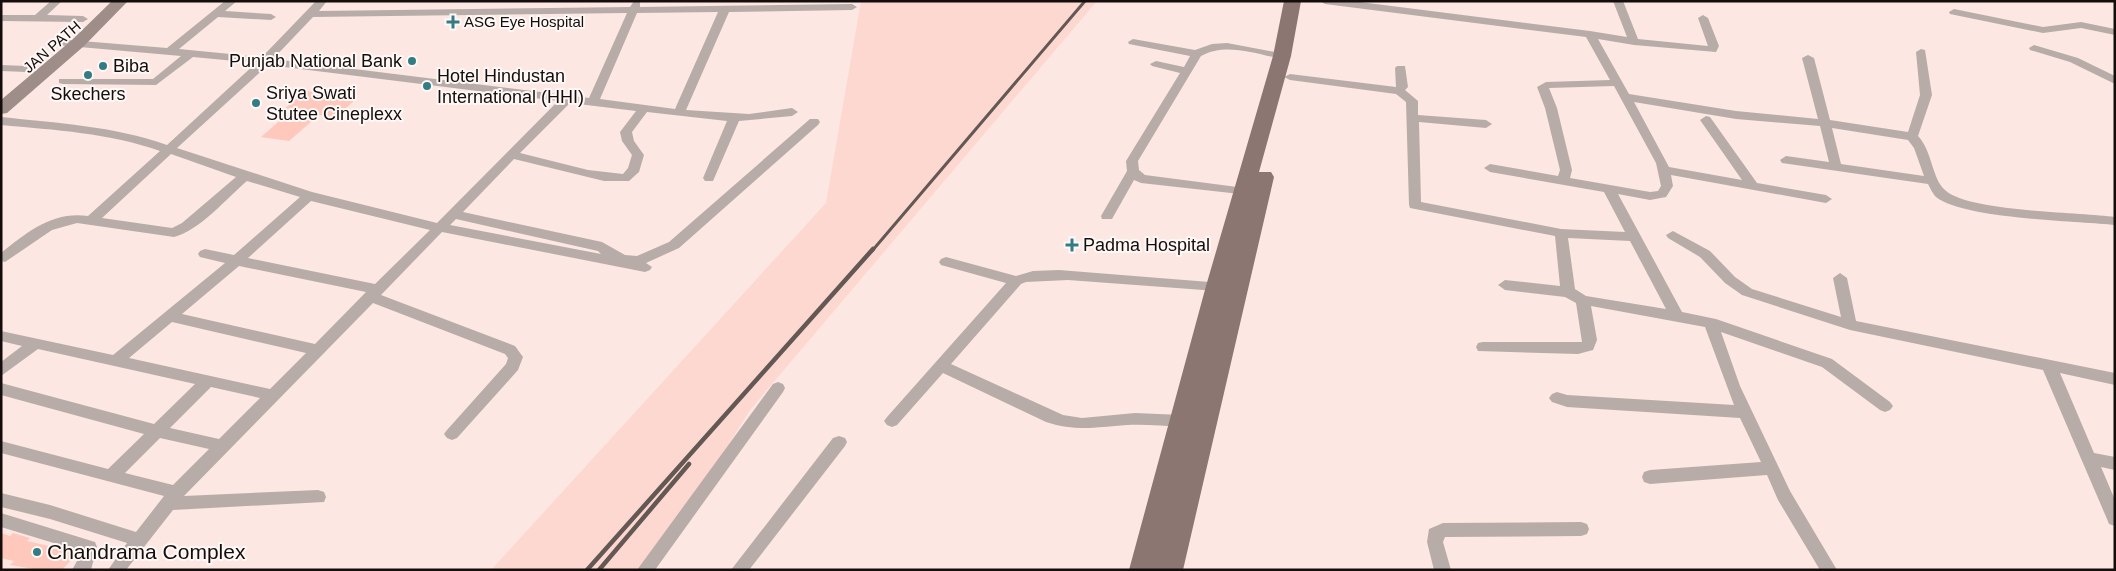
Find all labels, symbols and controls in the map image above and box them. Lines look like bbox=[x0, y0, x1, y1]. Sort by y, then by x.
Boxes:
place label: ASG Eye Hospital bbox=[464, 13, 584, 30]
marker: ASG Eye Hospital bbox=[446, 15, 460, 29]
street label: JAN PATH bbox=[20, 17, 84, 76]
place label: Punjab National Bank bbox=[229, 51, 403, 71]
marker: Punjab National Bank bbox=[406, 55, 418, 67]
place label: Biba bbox=[113, 56, 150, 76]
marker: Biba bbox=[97, 60, 109, 72]
place label: Hotel Hindustan International (HHI) bbox=[437, 66, 584, 107]
marker: Skechers bbox=[82, 69, 94, 81]
marker: Hotel Hindustan International (HHI) bbox=[421, 80, 433, 92]
place label: Sriya Swati Stutee Cineplexx bbox=[266, 83, 402, 124]
place label: Skechers bbox=[50, 84, 126, 104]
marker: Sriya Swati Stutee Cineplexx bbox=[250, 97, 262, 109]
place label: Padma Hospital bbox=[1083, 235, 1210, 255]
marker: Padma Hospital bbox=[1065, 238, 1079, 252]
place label: Chandrama Complex bbox=[47, 540, 246, 563]
marker: Chandrama Complex bbox=[31, 546, 43, 558]

